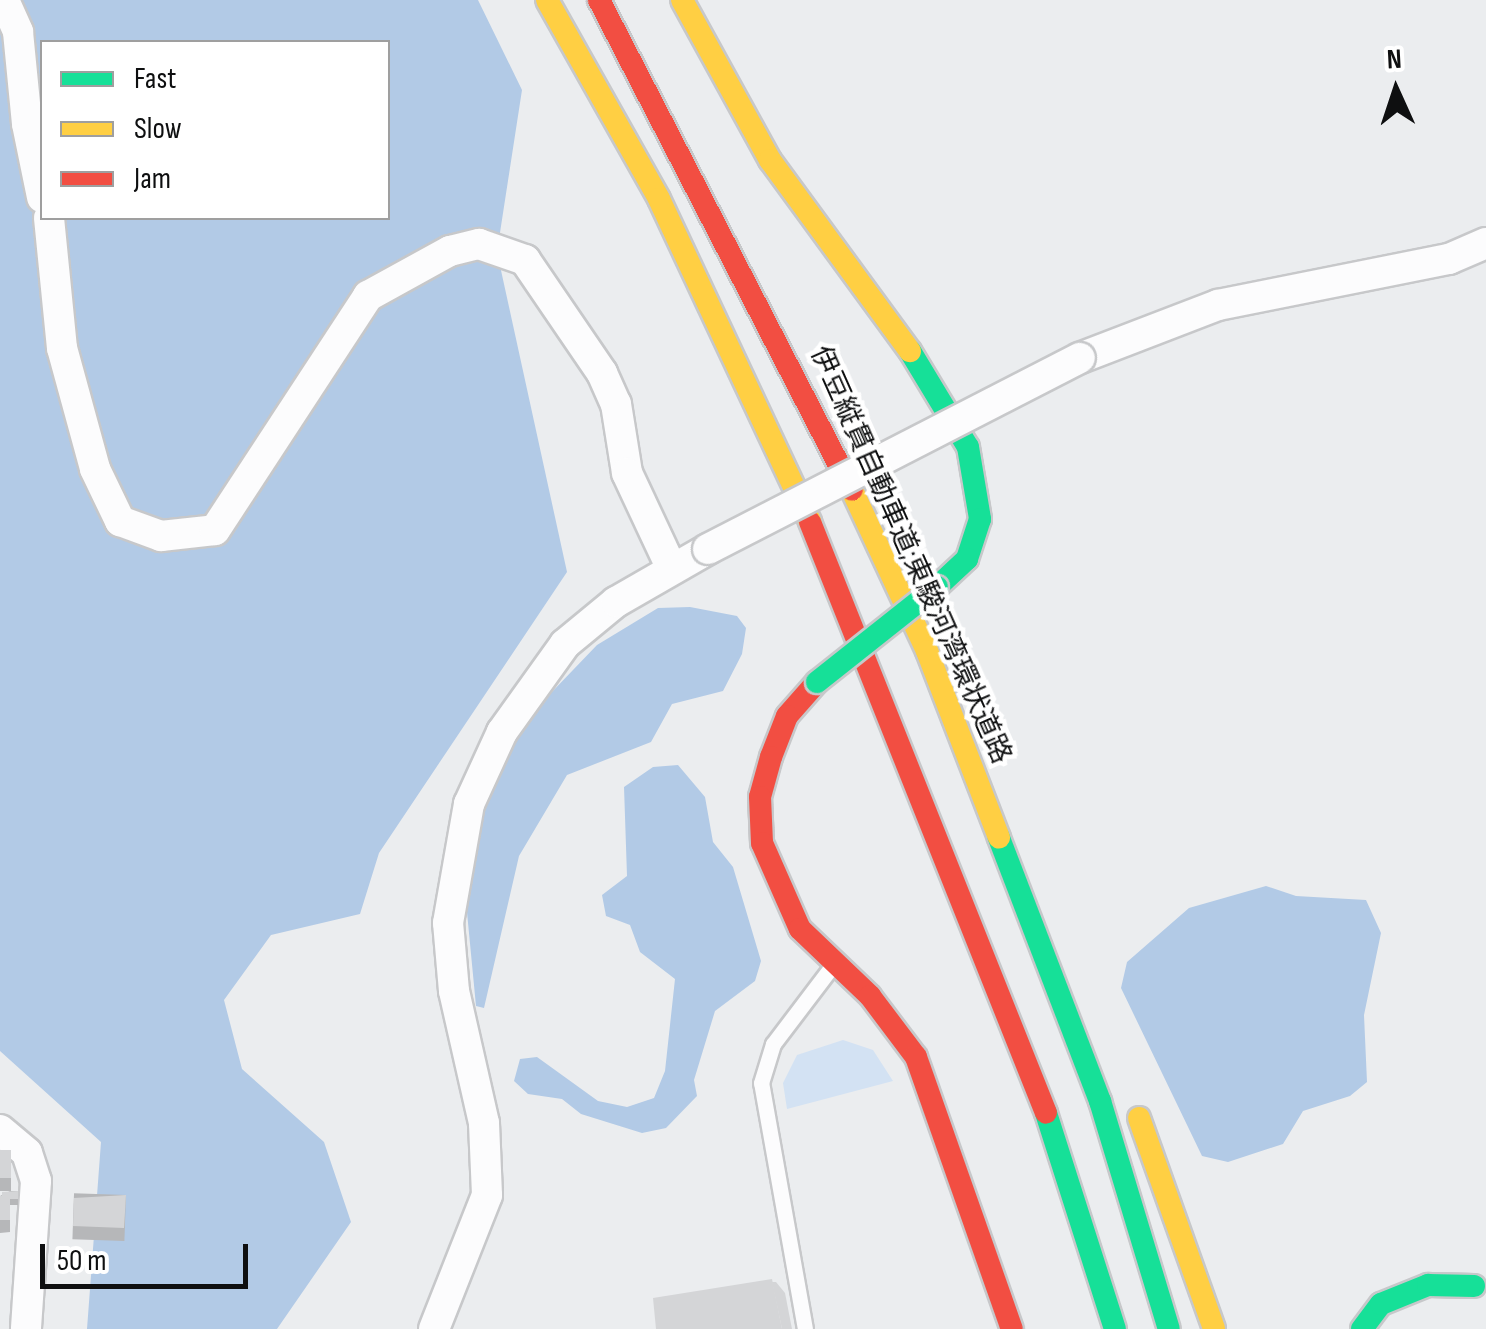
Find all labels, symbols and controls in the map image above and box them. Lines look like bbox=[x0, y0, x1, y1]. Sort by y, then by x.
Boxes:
legend bbox=[40, 40, 390, 220]
north arrow bbox=[1346, 40, 1446, 140]
text: N bbox=[1386, 43, 1403, 76]
text: Fast bbox=[134, 61, 176, 97]
text: Slow bbox=[134, 111, 182, 147]
text: Jam bbox=[134, 161, 171, 197]
street label: 伊豆縦貫自動車道;東駿河湾環状道路 bbox=[802, 341, 1018, 769]
scale bar bbox=[45, 1224, 252, 1286]
text: 50 m bbox=[57, 1243, 106, 1279]

